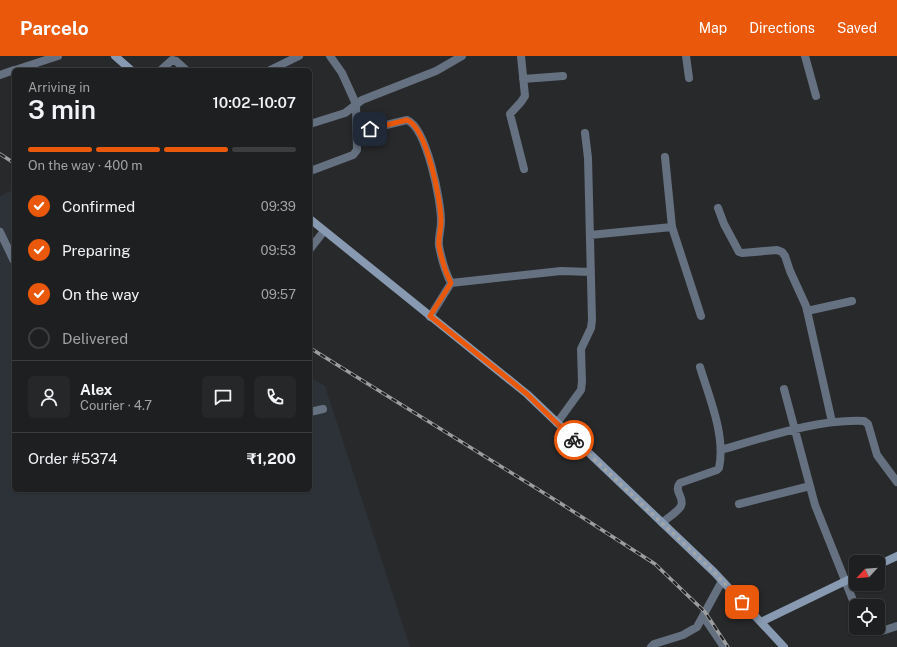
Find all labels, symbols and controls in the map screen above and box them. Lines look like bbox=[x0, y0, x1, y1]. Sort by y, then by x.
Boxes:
text: Parcelo bbox=[20, 17, 89, 39]
text: Map bbox=[699, 20, 727, 36]
text: Directions bbox=[749, 20, 815, 36]
text: Saved bbox=[837, 20, 877, 36]
text: Arriving in bbox=[28, 80, 90, 95]
text: 3 min bbox=[28, 94, 96, 125]
text: 10:02–10:07 bbox=[212, 94, 296, 111]
pin bbox=[353, 112, 387, 146]
icon: home bbox=[359, 118, 381, 140]
text: On the way · 400 m bbox=[28, 158, 143, 173]
icon: check bbox=[28, 195, 50, 217]
text: Confirmed bbox=[62, 198, 135, 215]
text: 09:39 bbox=[261, 199, 296, 214]
icon: check bbox=[28, 239, 50, 261]
text: Preparing bbox=[62, 242, 131, 259]
text: 09:53 bbox=[261, 243, 296, 258]
icon: check bbox=[28, 283, 50, 305]
text: On the way bbox=[62, 286, 139, 303]
text: 09:57 bbox=[261, 287, 296, 302]
text: Delivered bbox=[62, 330, 128, 347]
button: person bbox=[28, 376, 70, 418]
button: chat bbox=[202, 376, 244, 418]
button: phone bbox=[254, 376, 296, 418]
text: Alex bbox=[80, 381, 112, 398]
text: Courier · 4.7 bbox=[80, 398, 152, 413]
courier bbox=[554, 420, 594, 460]
icon: bike bbox=[563, 429, 585, 451]
text: Order #5374 bbox=[28, 450, 117, 467]
text: ₹1,200 bbox=[247, 450, 296, 467]
north arrow bbox=[849, 555, 885, 591]
map controls bbox=[849, 555, 885, 635]
pin bbox=[725, 585, 759, 619]
icon: bag bbox=[731, 591, 753, 613]
button: locate bbox=[849, 599, 885, 635]

